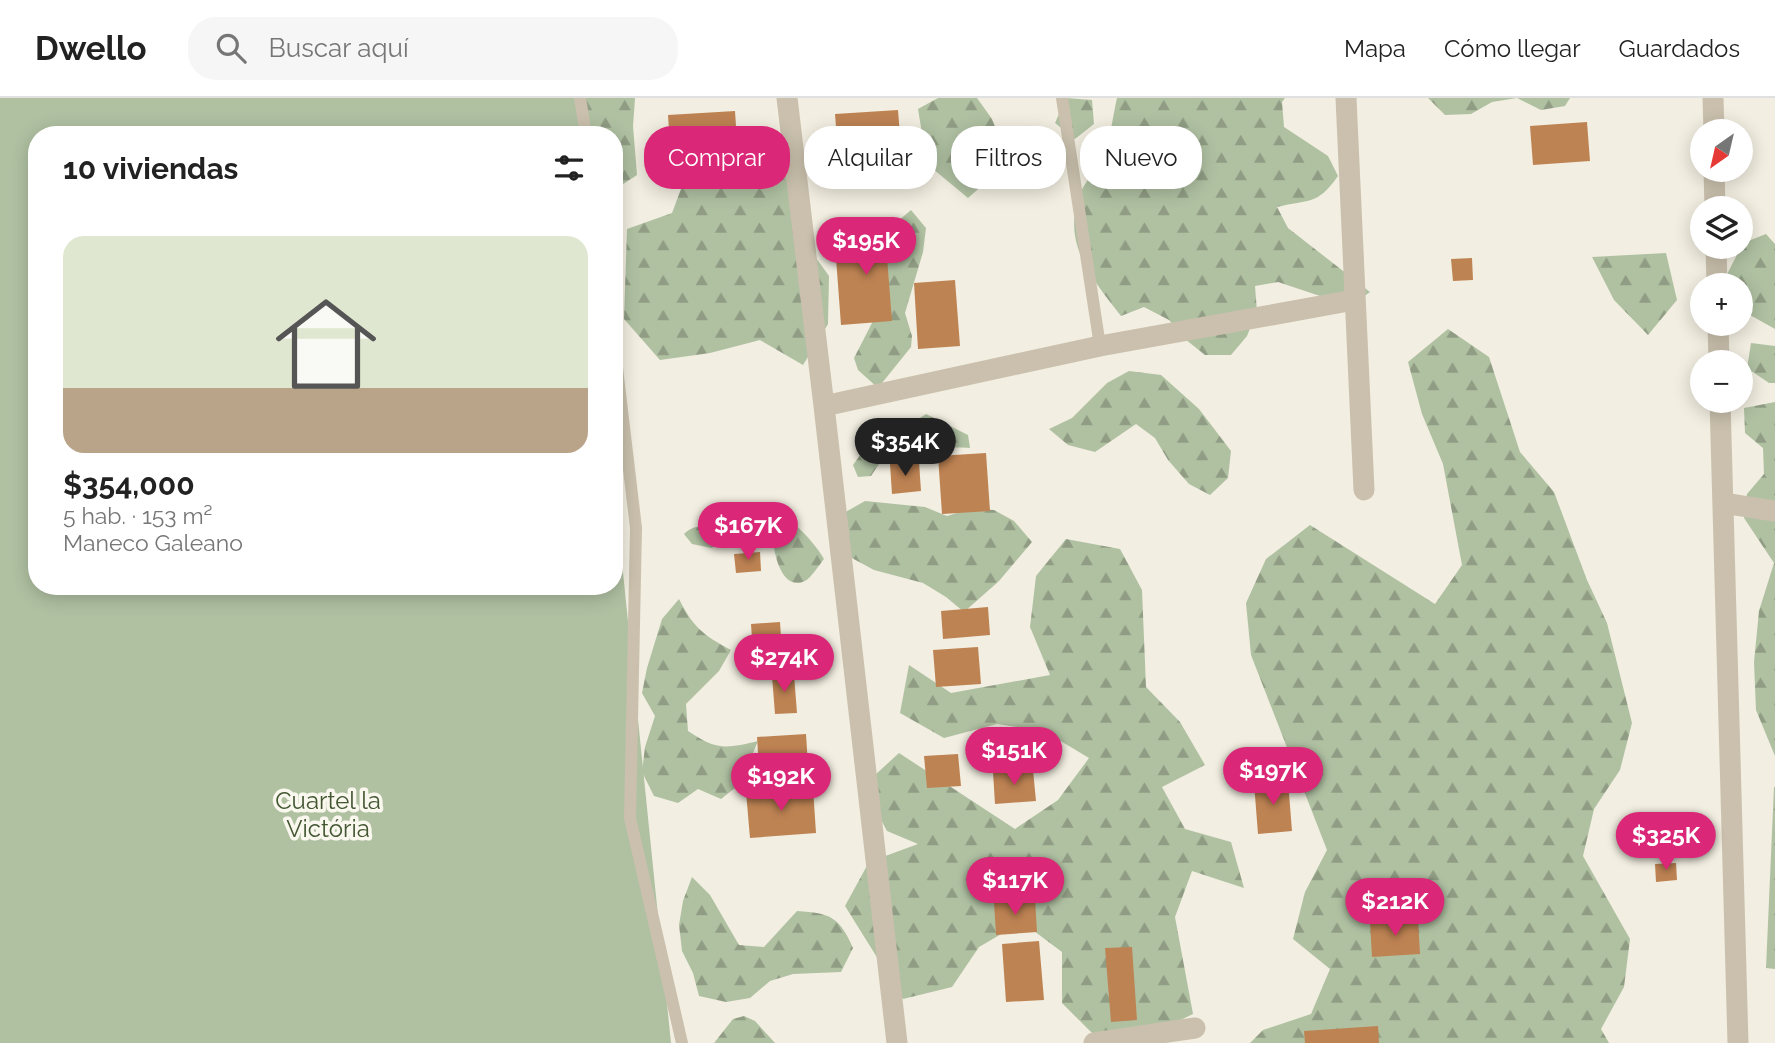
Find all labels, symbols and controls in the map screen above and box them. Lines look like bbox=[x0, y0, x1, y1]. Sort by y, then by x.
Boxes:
search box bbox=[188, 17, 678, 80]
text: Dwello bbox=[35, 29, 146, 68]
icon: search bbox=[212, 29, 250, 67]
text: Buscar aquí bbox=[268, 33, 409, 63]
text: Mapa bbox=[1344, 34, 1406, 63]
text: Cómo llegar bbox=[1444, 34, 1581, 63]
text: Guardados bbox=[1619, 34, 1740, 63]
north arrow bbox=[1690, 119, 1754, 182]
map controls bbox=[1690, 119, 1753, 413]
chip: Comprar bbox=[644, 126, 790, 189]
chip: Alquilar bbox=[804, 126, 937, 189]
chip: Filtros bbox=[951, 126, 1066, 189]
chip: Nuevo bbox=[1080, 126, 1202, 189]
icon: filters bbox=[550, 149, 588, 187]
text: 10 viviendas bbox=[63, 151, 238, 186]
button: layers bbox=[1690, 196, 1753, 259]
pin: $195K bbox=[817, 218, 915, 277]
text: $195K bbox=[832, 226, 900, 253]
button: + bbox=[1690, 273, 1753, 336]
icon: home bbox=[263, 281, 389, 407]
button: − bbox=[1690, 350, 1753, 413]
pin: $354K bbox=[856, 418, 954, 478]
text: $354K bbox=[871, 427, 939, 454]
text: $354,000 bbox=[63, 467, 195, 502]
text: 5 hab. · 153 m² bbox=[63, 502, 213, 529]
pin: $167K bbox=[699, 503, 797, 562]
text: $167K bbox=[714, 511, 782, 538]
text: Maneco Galeano bbox=[63, 529, 243, 556]
pin: $274K bbox=[735, 634, 833, 694]
text: $274K bbox=[750, 643, 818, 670]
pin: $151K bbox=[965, 728, 1063, 787]
text: $151K bbox=[981, 736, 1047, 763]
pin: $197K bbox=[1224, 748, 1322, 807]
pin: $192K bbox=[732, 754, 830, 813]
text: $197K bbox=[1239, 756, 1307, 783]
text: $192K bbox=[747, 762, 815, 789]
park label: Cuartel la Victória bbox=[275, 786, 381, 843]
pin: $325K bbox=[1617, 812, 1715, 872]
text: $325K bbox=[1632, 821, 1700, 848]
pin: $117K bbox=[966, 858, 1064, 917]
text: $117K bbox=[982, 866, 1048, 893]
pin: $212K bbox=[1346, 878, 1444, 938]
text: $212K bbox=[1361, 887, 1429, 914]

